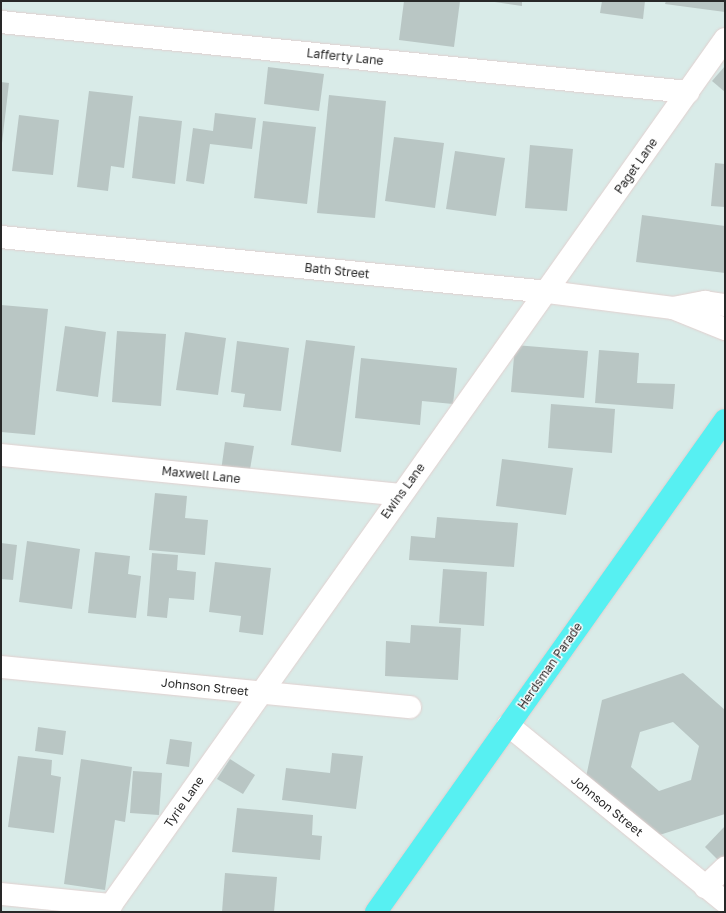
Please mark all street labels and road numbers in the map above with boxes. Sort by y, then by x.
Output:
street label: Lafferty Lane [306,46,384,68]
street label: Paget Lane [612,135,660,197]
street label: Bath Street [304,260,370,282]
street label: Ewins Lane [378,460,428,522]
street label: Maxwell Lane [161,464,241,486]
street label: Herdsman Parade [515,620,585,712]
street label: Johnson Street [160,675,250,699]
street label: Johnson Street [568,773,646,839]
street label: Tyrie Lane [161,774,207,830]

